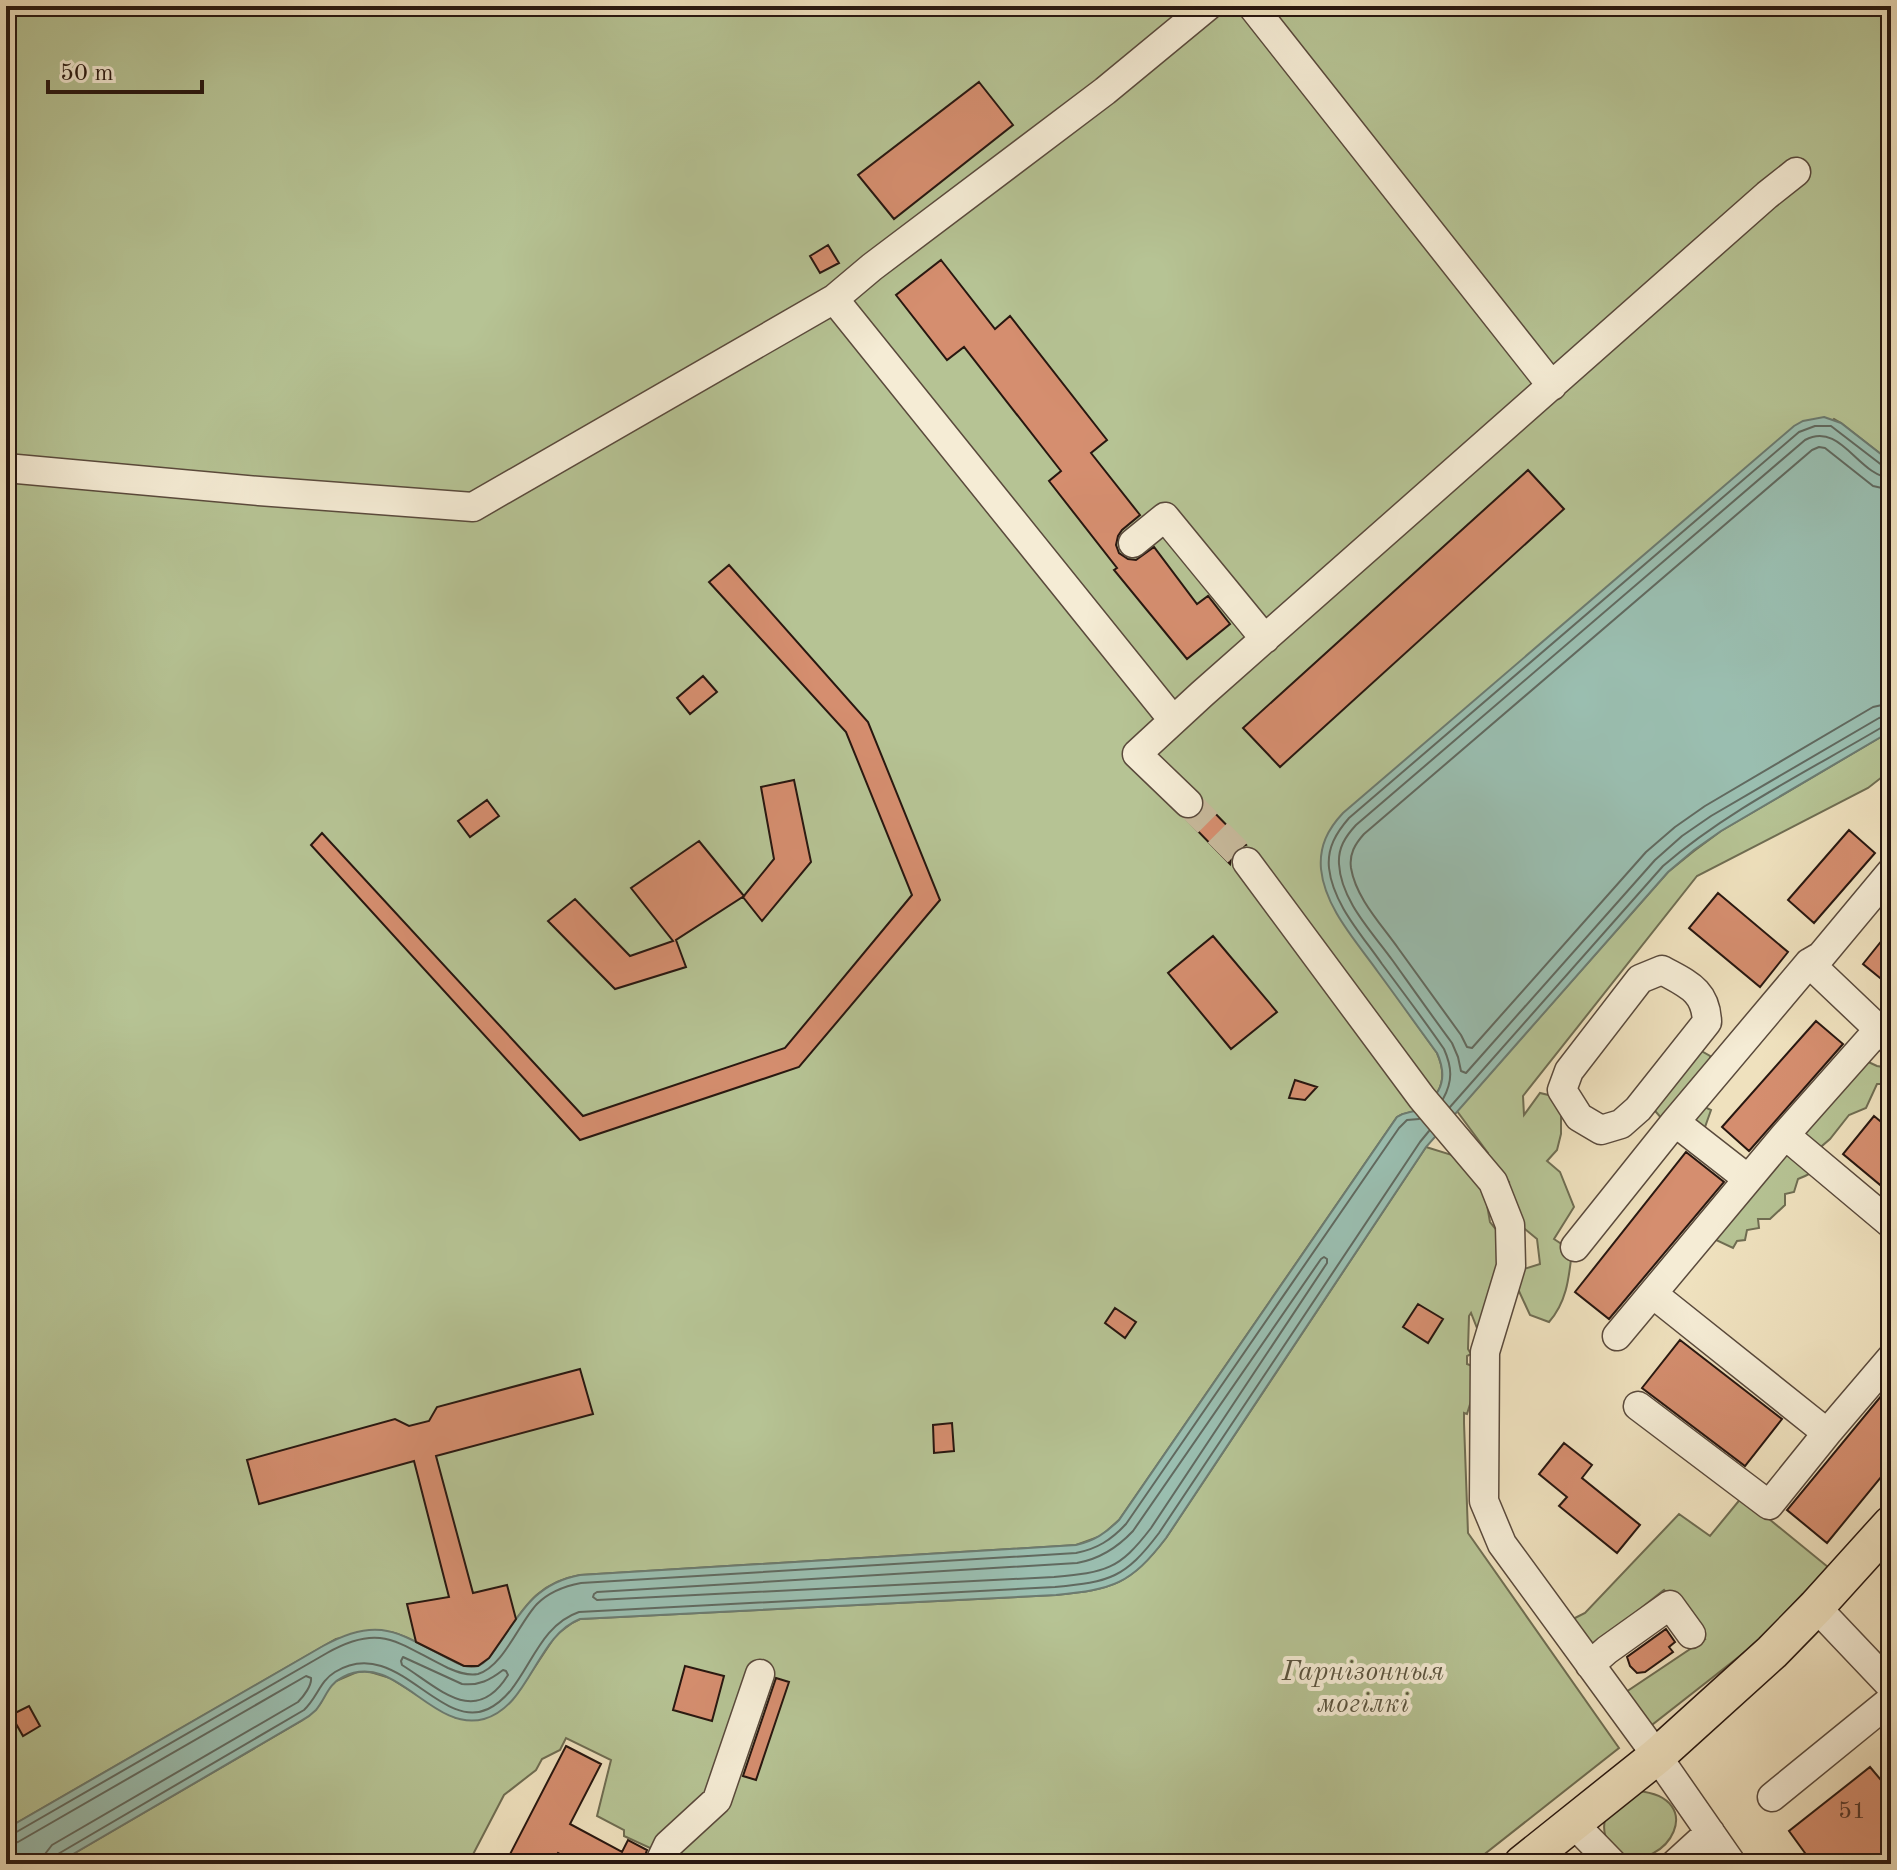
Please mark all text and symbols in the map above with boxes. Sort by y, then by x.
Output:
scale bar [48,44,202,94]
text: 50 m [60,62,114,86]
park label: Гарнізонныя могілкі [1281,1659,1444,1719]
house number: 51 [1838,1800,1866,1824]

